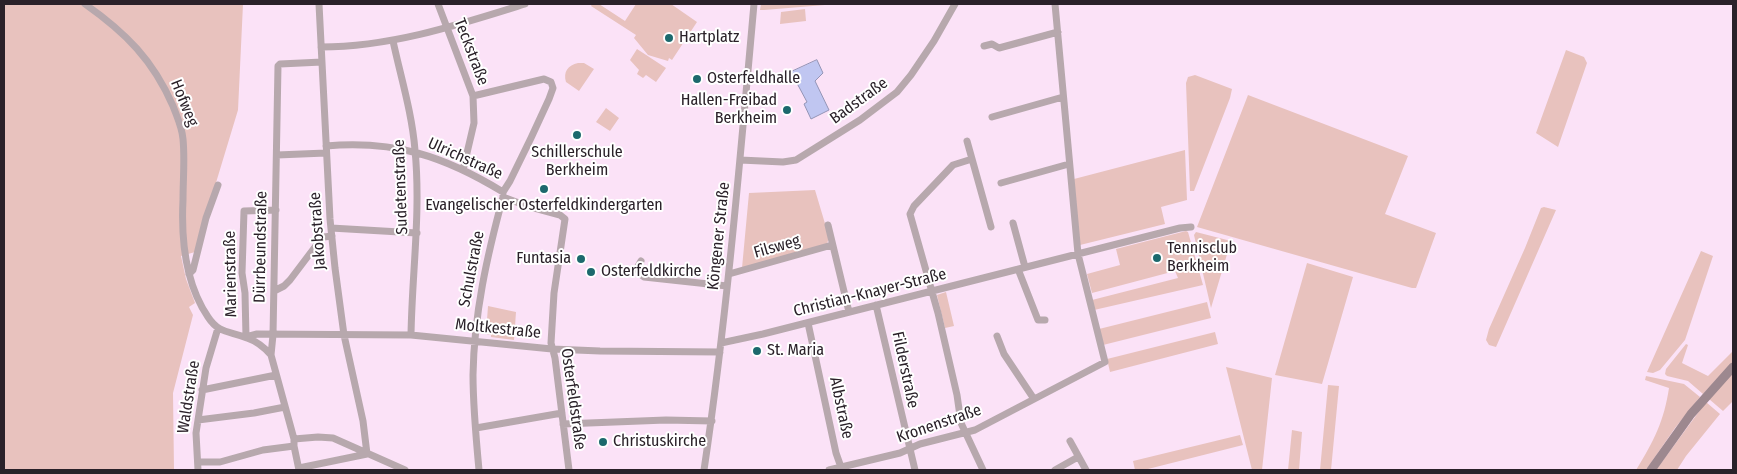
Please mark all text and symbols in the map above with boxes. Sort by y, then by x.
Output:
street label: Teckstraße [449,16,493,88]
place label: Hartplatz [679,28,739,48]
marker: Hartplatz [663,32,675,44]
place label: Osterfeldhalle [707,69,800,89]
marker: Osterfeldhalle [691,73,703,85]
street label: Badstraße [826,74,892,128]
street label: Hofweg [166,77,202,129]
place label: Hallen-Freibad Berkheim [681,91,777,129]
marker: Hallen-Freibad Berkheim [781,104,793,116]
marker: Schillerschule Berkheim [571,129,583,141]
street label: Ulrichstraße [425,134,505,184]
street label: Sudetenstraße [390,139,412,235]
place label: Schillerschule Berkheim [531,143,623,181]
street label: Köngener Straße [704,181,734,291]
marker: Evangelischer Osterfeldkindergarten [538,183,550,195]
street label: Dürrbeundstraße [250,191,272,303]
street label: Jakobstraße [306,191,330,271]
place label: Evangelischer Osterfeldkindergarten [425,196,663,216]
street label: Schulstraße [455,229,489,309]
street label: Marienstraße [221,231,241,317]
street label: Filsweg [752,231,802,263]
place label: Tennisclub Berkheim [1167,239,1237,277]
place label: Funtasia [516,249,571,269]
marker: Tennisclub Berkheim [1151,252,1163,264]
marker: Funtasia [575,253,587,265]
place label: Osterfeldkirche [601,262,702,282]
street label: Christian-Knayer-Straße [792,265,948,321]
marker: Osterfeldkirche [585,266,597,278]
street label: Moltkestraße [454,315,542,343]
street label: Filderstraße [888,330,922,410]
place label: St. Maria [767,341,824,361]
marker: St. Maria [751,345,763,357]
street label: Osterfeldstraße [556,347,590,451]
street label: Waldstraße [174,359,204,435]
street label: Albstraße [825,375,857,441]
street label: Kronenstraße [894,401,984,447]
place label: Christuskirche [613,432,706,452]
marker: Christuskirche [597,436,609,448]

